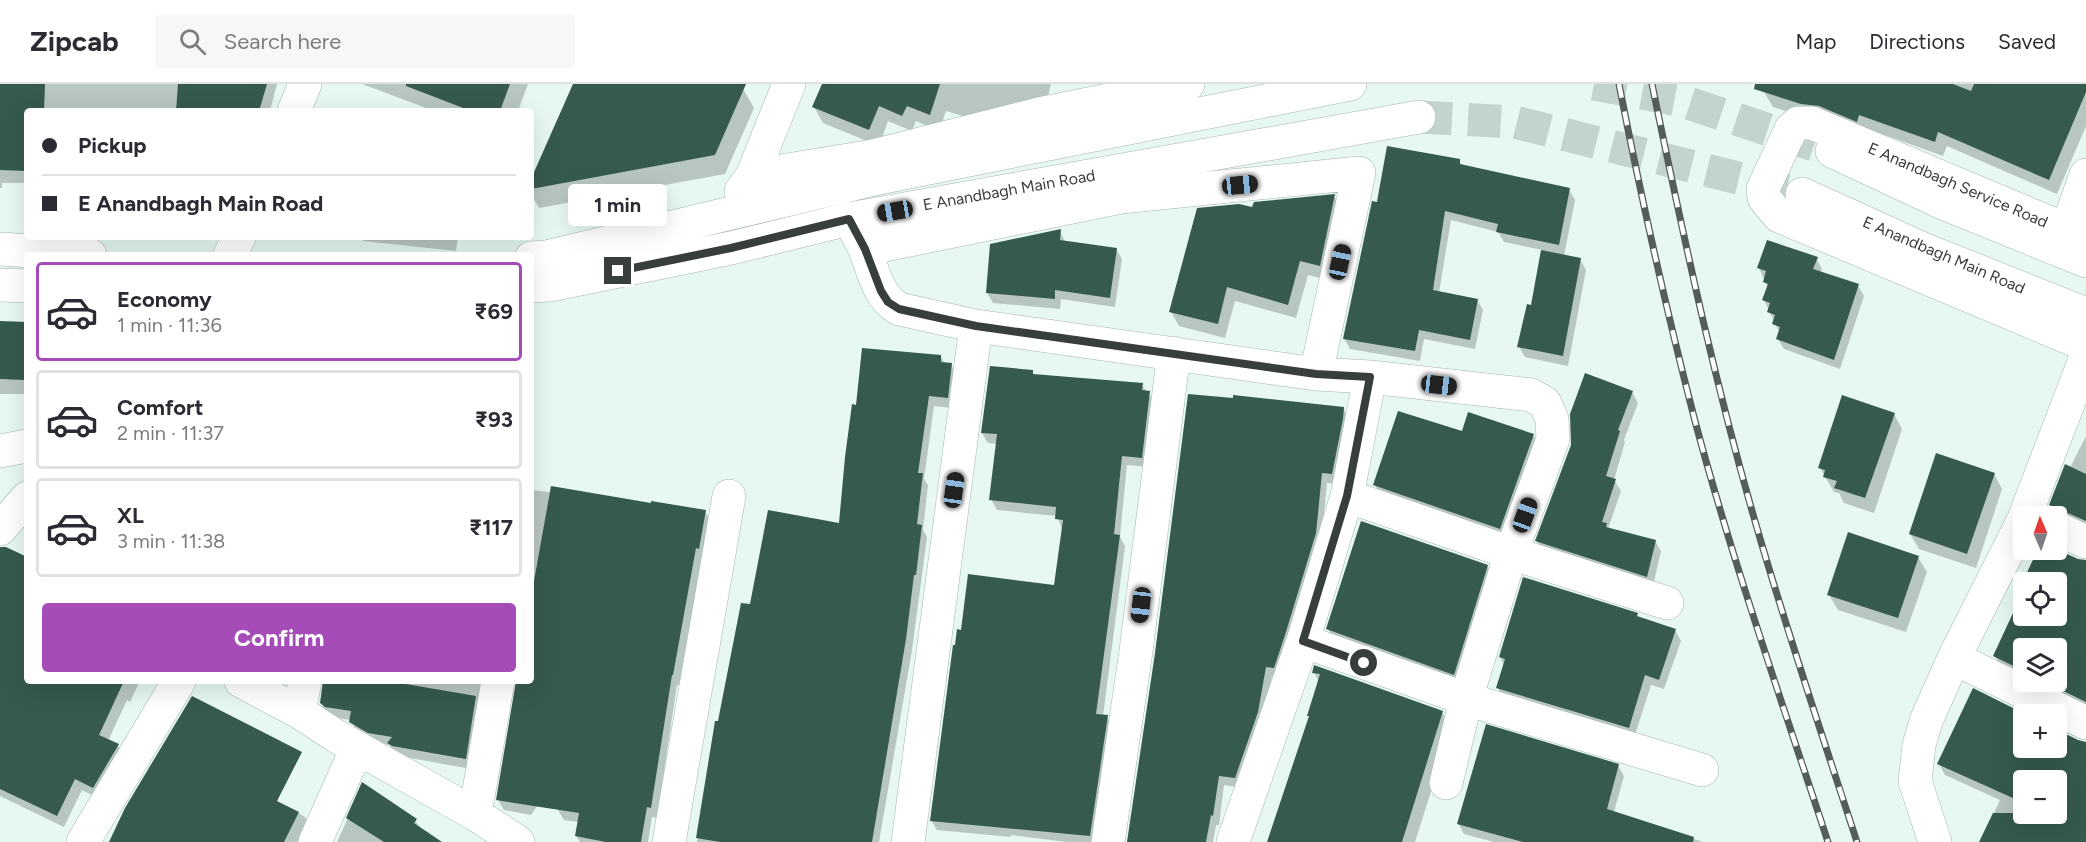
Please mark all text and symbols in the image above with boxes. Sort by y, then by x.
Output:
search box [155,14,575,68]
text: Zipcab [30,24,119,58]
icon: search [176,25,209,58]
text: Search here [224,28,341,55]
text: Map [1795,29,1836,54]
text: Directions [1869,29,1965,54]
text: Saved [1998,29,2056,54]
text: Pickup [78,132,147,159]
street label: E Anandbagh Service Road [1865,138,2051,232]
street label: E Anandbagh Main Road [921,165,1097,215]
car [1221,174,1259,196]
callout: 1 min [568,184,668,226]
text: E Anandbagh Main Road [78,190,323,217]
text: 1 min [594,193,641,217]
car [876,199,914,223]
street label: E Anandbagh Main Road [1860,212,2028,298]
car [1327,243,1353,281]
route end [604,257,631,284]
icon: car [45,285,99,339]
text: Economy [117,286,212,313]
text: ₹69 [474,298,513,325]
text: 1 min · 11:36 [117,313,222,337]
car [1420,374,1458,396]
icon: car [45,393,99,447]
text: Comfort [117,394,203,421]
text: ₹93 [475,406,513,433]
text: 2 min · 11:37 [117,421,224,445]
car [943,471,965,509]
car [1510,495,1540,535]
icon: car [45,501,99,555]
text: XL [117,502,144,529]
north arrow [2013,506,2067,560]
map controls [2013,506,2067,824]
text: ₹117 [469,514,513,541]
text: 3 min · 11:38 [117,529,225,553]
button: locate [2013,572,2067,626]
car [1130,586,1152,624]
button: Confirm [42,603,516,672]
button: layers [2013,638,2067,692]
route start [1350,649,1377,676]
button: + [2013,704,2067,758]
button: − [2013,770,2067,824]

